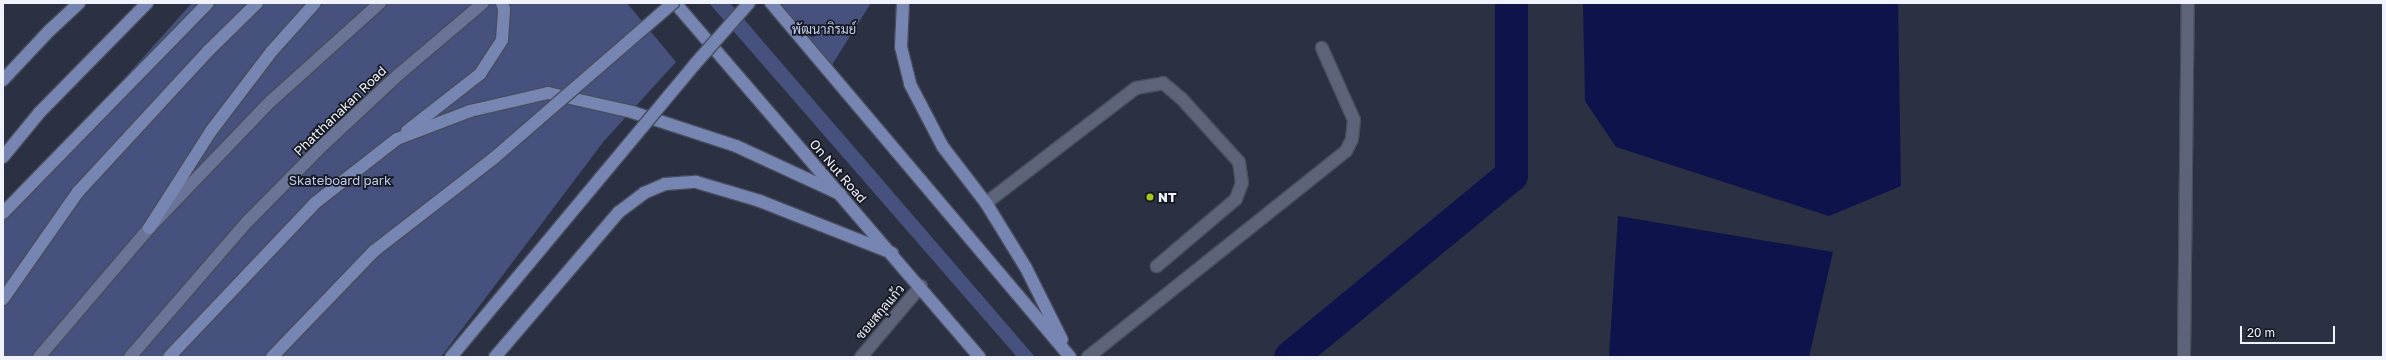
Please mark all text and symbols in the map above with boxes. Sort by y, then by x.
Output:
park label: พัฒนาภิรมย์ [792,21,856,37]
street label: Phatthanakan Road [291,63,389,159]
street label: On Nut Road [806,136,870,206]
park label: Skateboard park [289,172,391,188]
place label: NT [1158,189,1176,205]
marker: NT [1145,192,1155,202]
street label: ซอยสกุลแก้ว [852,281,908,343]
scale bar [2242,318,2337,344]
text: 20 m [2247,325,2275,340]

